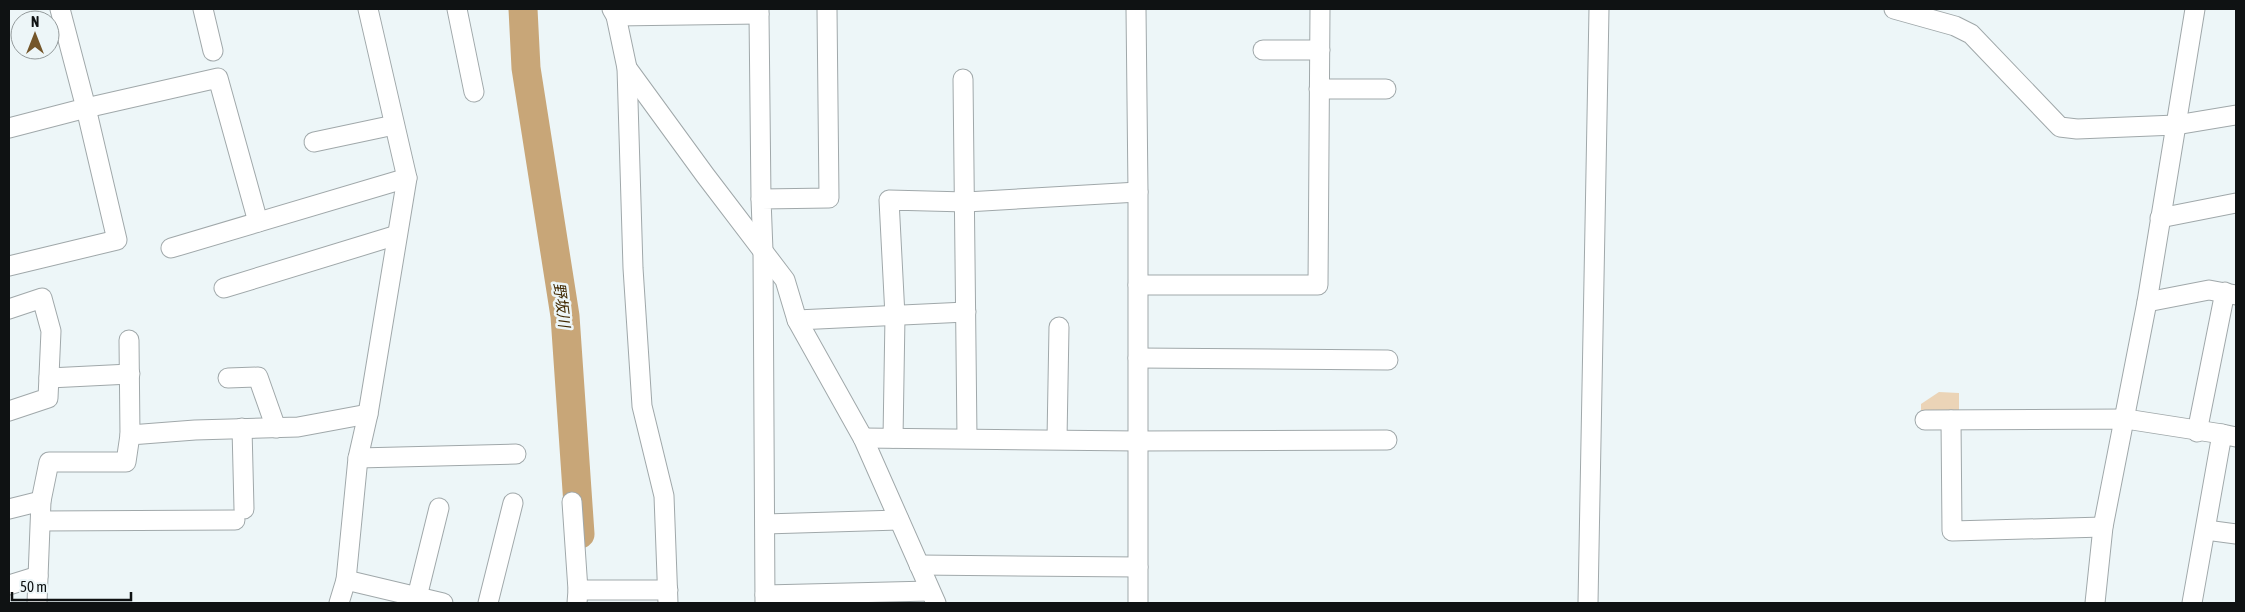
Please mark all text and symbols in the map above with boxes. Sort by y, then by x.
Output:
north arrow [10,10,60,60]
text: N [31,14,39,30]
water label: 野坂川 [551,282,573,330]
scale bar [12,570,131,602]
text: 50 m [20,578,47,595]

